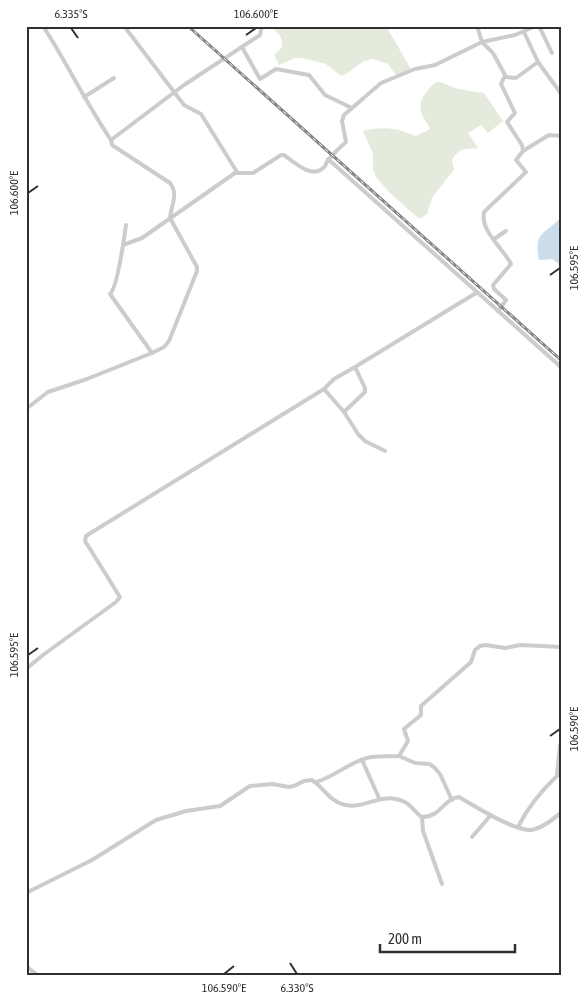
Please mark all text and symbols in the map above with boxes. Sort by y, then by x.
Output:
text: 6.335°S [54,7,88,21]
text: 106.600°E [234,7,278,21]
text: 106.600°E [7,171,21,215]
text: 106.595°E [567,246,581,290]
text: 106.595°E [7,633,21,677]
text: 106.590°E [567,707,581,751]
scale bar [380,921,516,953]
text: 200 m [388,930,422,947]
text: 106.590°E [202,981,246,995]
text: 6.330°S [280,981,314,995]

